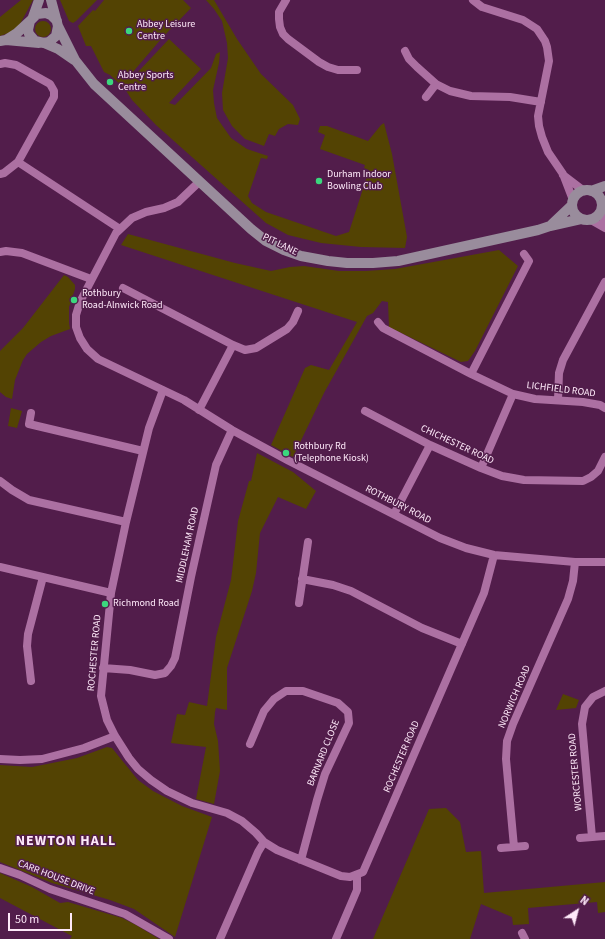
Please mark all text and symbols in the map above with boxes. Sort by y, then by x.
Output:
place label: Abbey Leisure Centre [137,19,195,42]
marker: Abbey Leisure Centre [124,26,134,36]
place label: Abbey Sports Centre [118,70,173,94]
marker: Abbey Sports Centre [105,77,115,87]
place label: Durham Indoor Bowling Club [327,169,391,192]
marker: Durham Indoor Bowling Club [314,176,324,186]
street label: PIT LANE [260,231,300,259]
place label: Rothbury Road-Alnwick Road [82,288,163,312]
marker: Rothbury Road-Alnwick Road [69,295,79,305]
street label: LICHFIELD ROAD [526,380,596,400]
street label: CHICHESTER ROAD [418,423,496,467]
place label: Rothbury Rd (Telephone Kiosk) [294,441,369,464]
marker: Rothbury Rd (Telephone Kiosk) [281,448,291,458]
street label: ROTHBURY ROAD [363,483,433,527]
street label: MIDDLEHAM ROAD [174,506,202,584]
place label: Richmond Road [113,598,179,610]
marker: Richmond Road [100,599,110,609]
street label: ROCHESTER ROAD [86,614,104,692]
street label: NORWICH ROAD [496,664,534,730]
street label: BARNARD CLOSE [305,718,343,788]
street label: ROCHESTER ROAD [381,719,423,795]
street label: WORCESTER ROAD [567,732,585,812]
district label: NEWTON HALL [16,834,116,850]
street label: CARR HOUSE DRIVE [16,858,96,898]
north arrow [557,891,597,931]
text: N [577,893,592,909]
scale bar [10,905,74,931]
text: 50 m [15,911,39,928]

